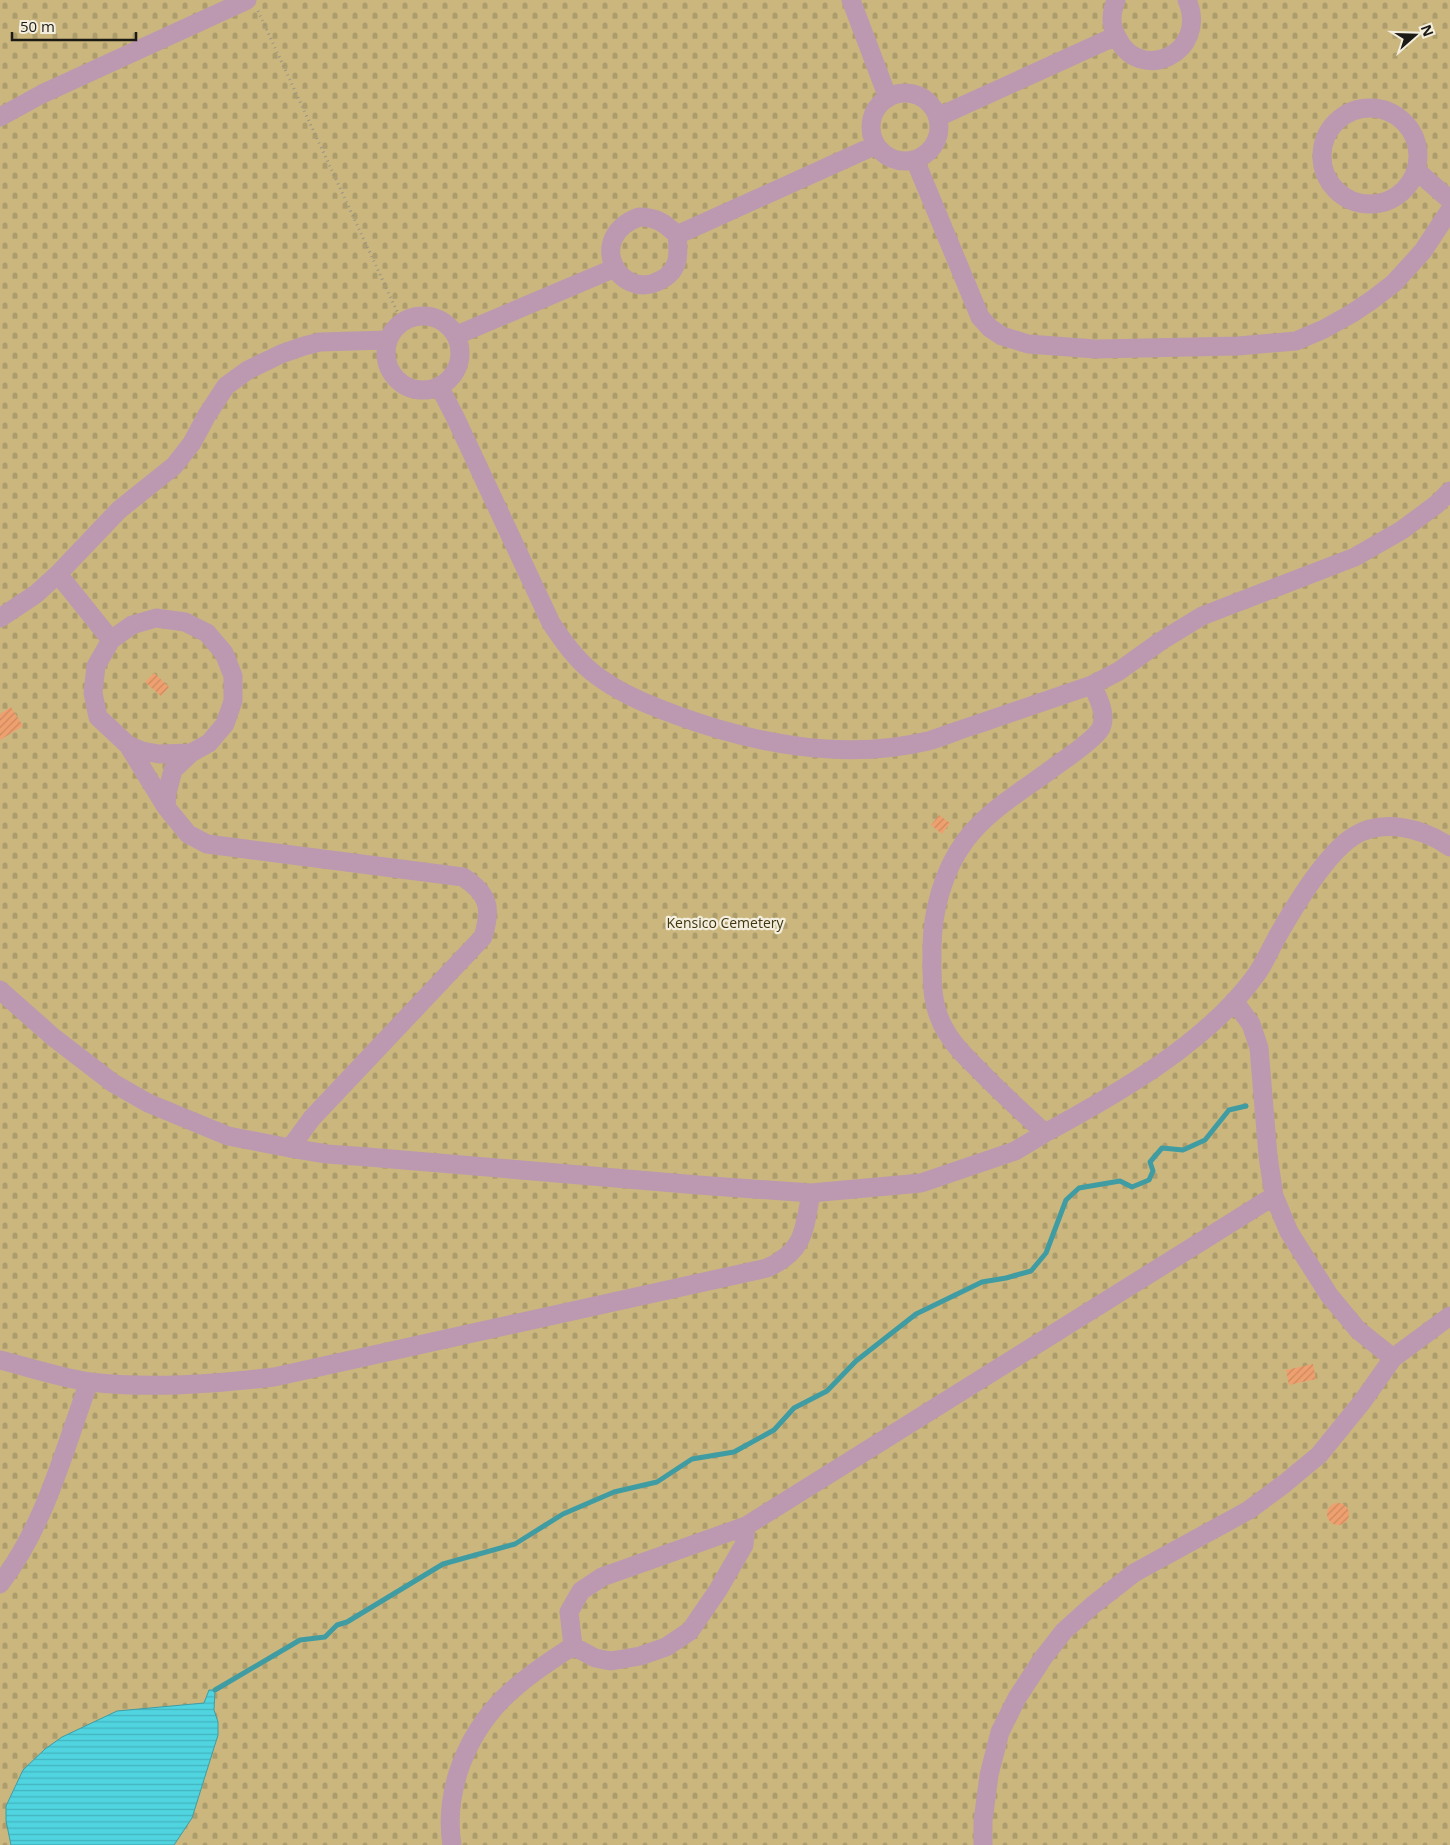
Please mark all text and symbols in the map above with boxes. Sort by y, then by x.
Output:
scale bar [12,10,136,42]
north arrow [1390,10,1440,60]
text: 50 m [20,16,55,36]
text: N [1417,22,1439,39]
park label: Kensico Cemetery [666,913,785,932]

